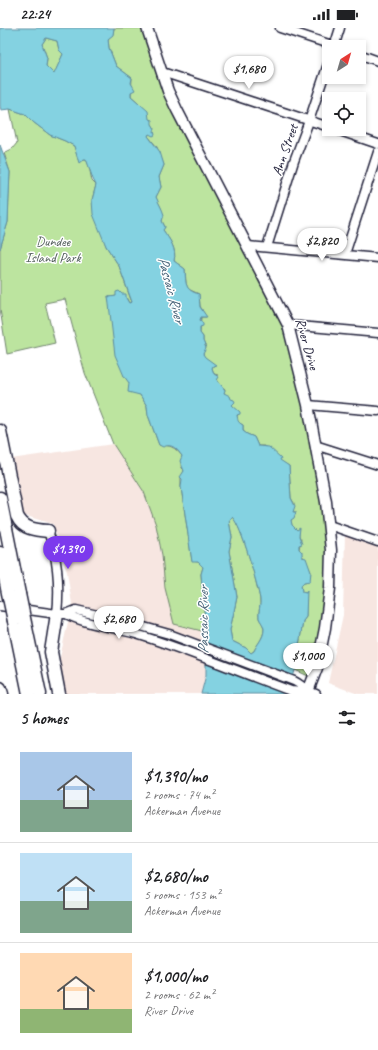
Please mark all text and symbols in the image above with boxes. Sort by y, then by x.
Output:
text: 22:24 [20,5,50,24]
north arrow [322,40,366,84]
map controls [322,40,366,136]
pin: $1,680 [216,56,282,90]
text: $1,680 [233,61,265,77]
button: locate [322,92,366,136]
street label: Ann Street [268,121,302,178]
pin: $2,820 [289,228,355,262]
park label: Dundee Island Park [25,233,82,266]
text: $2,820 [306,233,338,249]
water label: Passaic River [153,255,190,328]
street label: River Drive [292,316,323,373]
pin: $1,390 [35,536,101,570]
text: $1,390 [52,541,84,557]
water label: Passaic River [194,584,213,654]
pin: $2,680 [86,606,152,640]
text: $2,680 [103,611,135,627]
pin: $1,000 [275,643,341,677]
text: $1,000 [292,648,324,664]
icon: filters [336,707,358,729]
text: 5 homes [20,708,68,729]
text: $1,390/mo [144,766,207,787]
icon: home [52,768,100,816]
text: 2 rooms · 74 m² [144,787,214,803]
text: Ackerman Avenue [144,803,220,819]
text: $2,680/mo [144,866,208,887]
icon: home [52,869,100,917]
text: 5 rooms · 153 m² [144,887,220,903]
text: Ackerman Avenue [144,903,220,919]
text: $1,000/mo [144,966,207,987]
icon: home [52,969,100,1017]
text: 2 rooms · 62 m² [144,987,214,1003]
text: River Drive [144,1003,193,1019]

